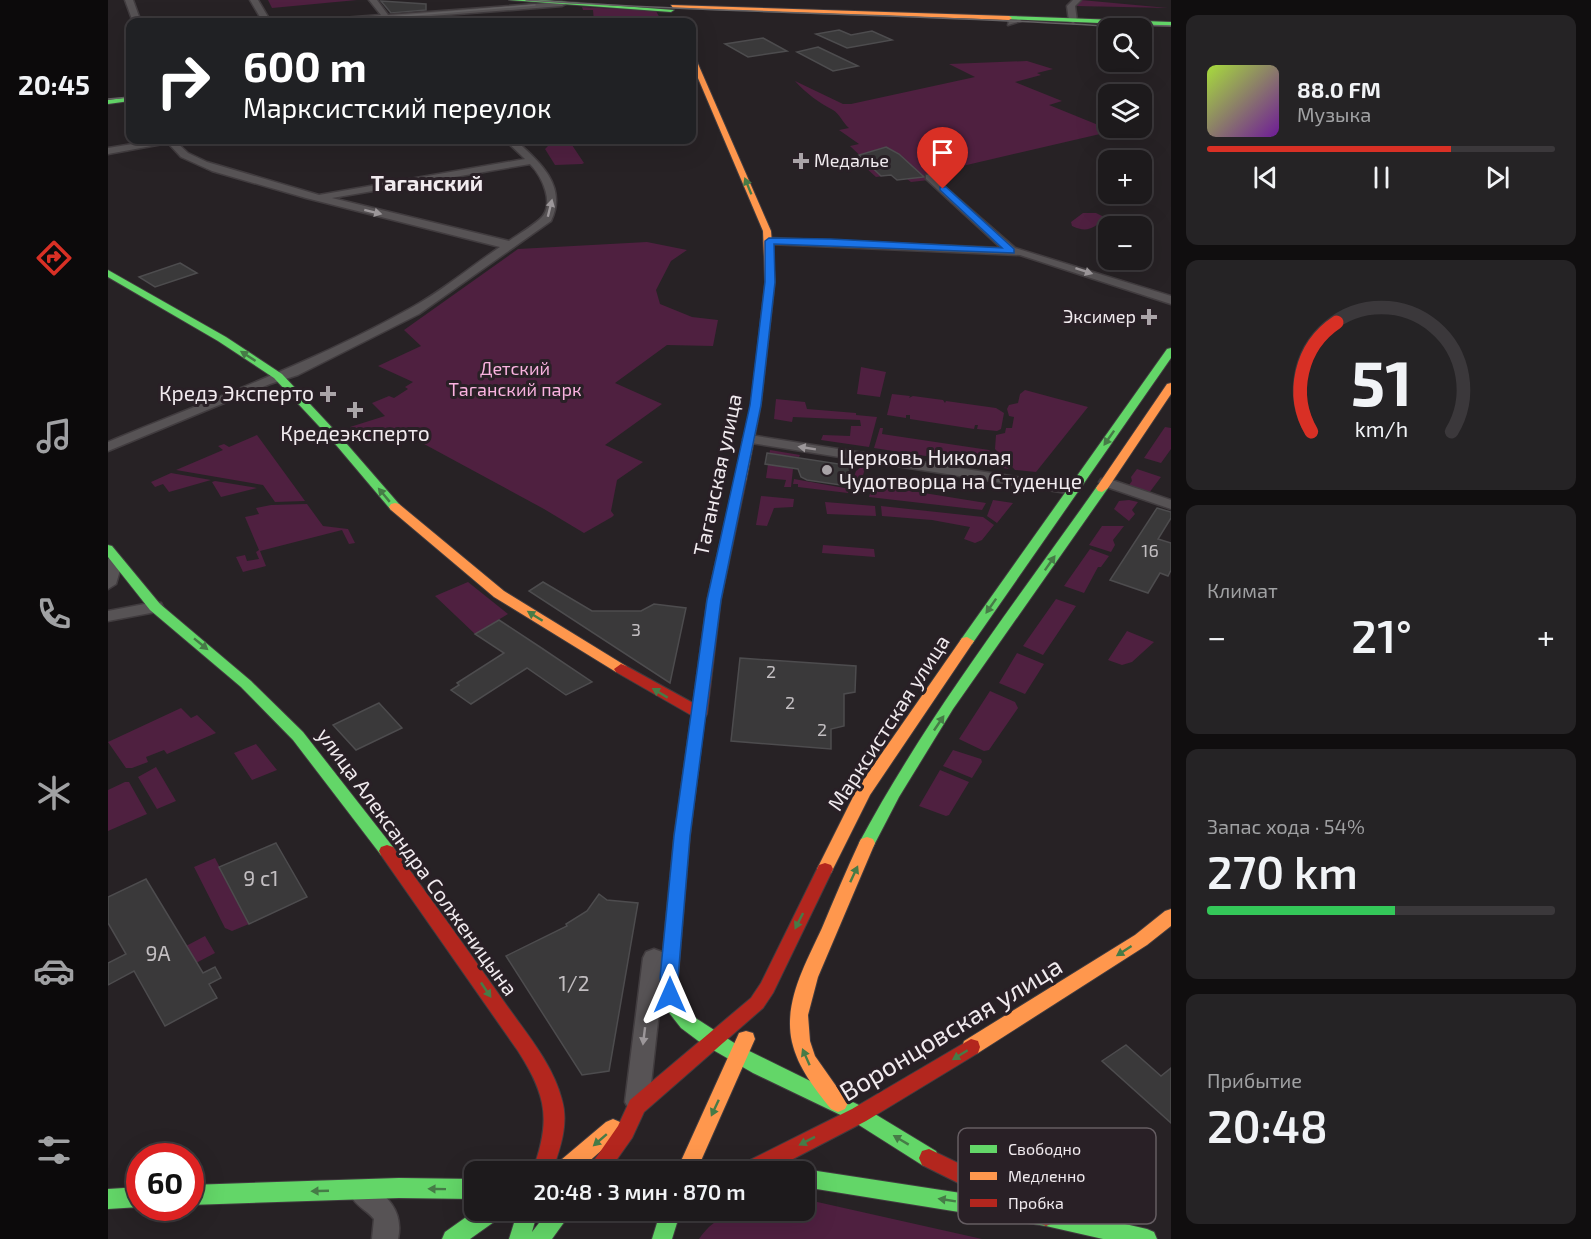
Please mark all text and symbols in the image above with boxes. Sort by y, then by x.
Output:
map controls [1098,18,1152,270]
button: search [1098,18,1152,72]
text: 600 m [243,40,367,90]
icon: right [144,42,222,120]
text: 20:45 [18,68,90,100]
text: 88.0 FM [1297,76,1381,102]
button: layers [1098,84,1152,138]
text: Марксистский переулок [243,91,551,123]
text: Музыка [1297,102,1371,126]
pin [917,127,968,189]
icon: arrive [926,136,959,169]
place label: Медалье [814,149,889,171]
button: + [1098,150,1152,204]
marker: Медалье [792,152,810,170]
icon: previous [1249,161,1282,194]
icon: pause [1365,161,1398,194]
icon: next [1481,161,1514,194]
district label: Таганский [371,169,483,195]
one-way arrow [743,177,753,195]
one-way arrow [545,199,555,217]
one-way arrow [364,207,382,217]
button: − [1098,216,1152,270]
icon: directions [33,237,75,279]
one-way arrow [1075,267,1093,276]
place label: Эксимер [1063,305,1136,327]
marker: Эксимер [1140,308,1158,326]
text: 51 [1350,344,1412,419]
one-way arrow [240,351,256,362]
park label: Детский Таганский парк [448,357,582,400]
place label: Кредэ Эксперто [159,380,314,405]
marker: Кредэ Эксперто [319,385,337,403]
street label: Таганская улица [687,391,747,558]
marker: Кредеэксперто [346,401,364,419]
icon: music [33,415,75,457]
text: km/h [1354,416,1408,441]
place label: Кредеэксперто [280,420,430,445]
one-way arrow [1103,429,1115,445]
one-way arrow [798,443,817,452]
place label: Церковь Николая Чудотворца на Студенце [839,444,1082,494]
marker: Церковь Николая Чудотворца на Студенце [820,463,834,477]
one-way arrow [378,488,391,503]
house number: 16 [1141,539,1159,561]
one-way arrow [1044,555,1056,571]
text: Климат [1207,578,1278,602]
icon: phone [33,593,75,635]
one-way arrow [985,598,997,614]
text: 21° [1351,608,1412,662]
one-way arrow [527,611,543,622]
text: − [1207,616,1226,656]
text: + [1537,616,1555,656]
house number: 3 [631,618,641,640]
street label: Марксистская улица [822,630,955,815]
one-way arrow [193,637,208,650]
house number: 2 [766,660,776,682]
one-way arrow [652,687,668,698]
house number: 2 [785,691,795,713]
one-way arrow [933,716,945,732]
house number: 2 [817,718,827,740]
street label: улица Александра Солженицына [312,722,524,1000]
icon: climate [33,772,75,814]
text: Запас хода · 54% [1207,814,1365,838]
text: 270 km [1207,844,1358,898]
house number: 9 с1 [243,865,279,890]
one-way arrow [850,865,859,882]
one-way arrow [794,912,804,929]
house number: 9А [145,940,171,965]
one-way arrow [1116,945,1132,956]
street label: Воронцовская улица [833,949,1068,1107]
icon: car [33,950,75,992]
position arrow [638,963,702,1027]
house number: 1/2 [558,970,590,995]
one-way arrow [480,982,492,998]
one-way arrow [640,1027,649,1046]
one-way arrow [802,1048,811,1065]
one-way arrow [951,1050,968,1061]
text: Прибытие [1207,1068,1302,1092]
text: 20:48 [1207,1098,1328,1152]
one-way arrow [711,1100,720,1117]
legend [958,1128,1156,1224]
icon: filters [33,1129,75,1171]
one-way arrow [593,1133,608,1146]
one-way arrow [893,1135,909,1146]
one-way arrow [798,1136,815,1146]
text: Свободно [1008,1139,1081,1158]
speed limit sign: 60 [126,1143,204,1221]
text: Медленно [1008,1166,1085,1185]
text: 20:48 · 3 мин · 870 m [533,1178,746,1204]
one-way arrow [427,1184,446,1193]
one-way arrow [310,1186,329,1195]
text: Пробка [1008,1193,1064,1212]
one-way arrow [937,1196,956,1205]

